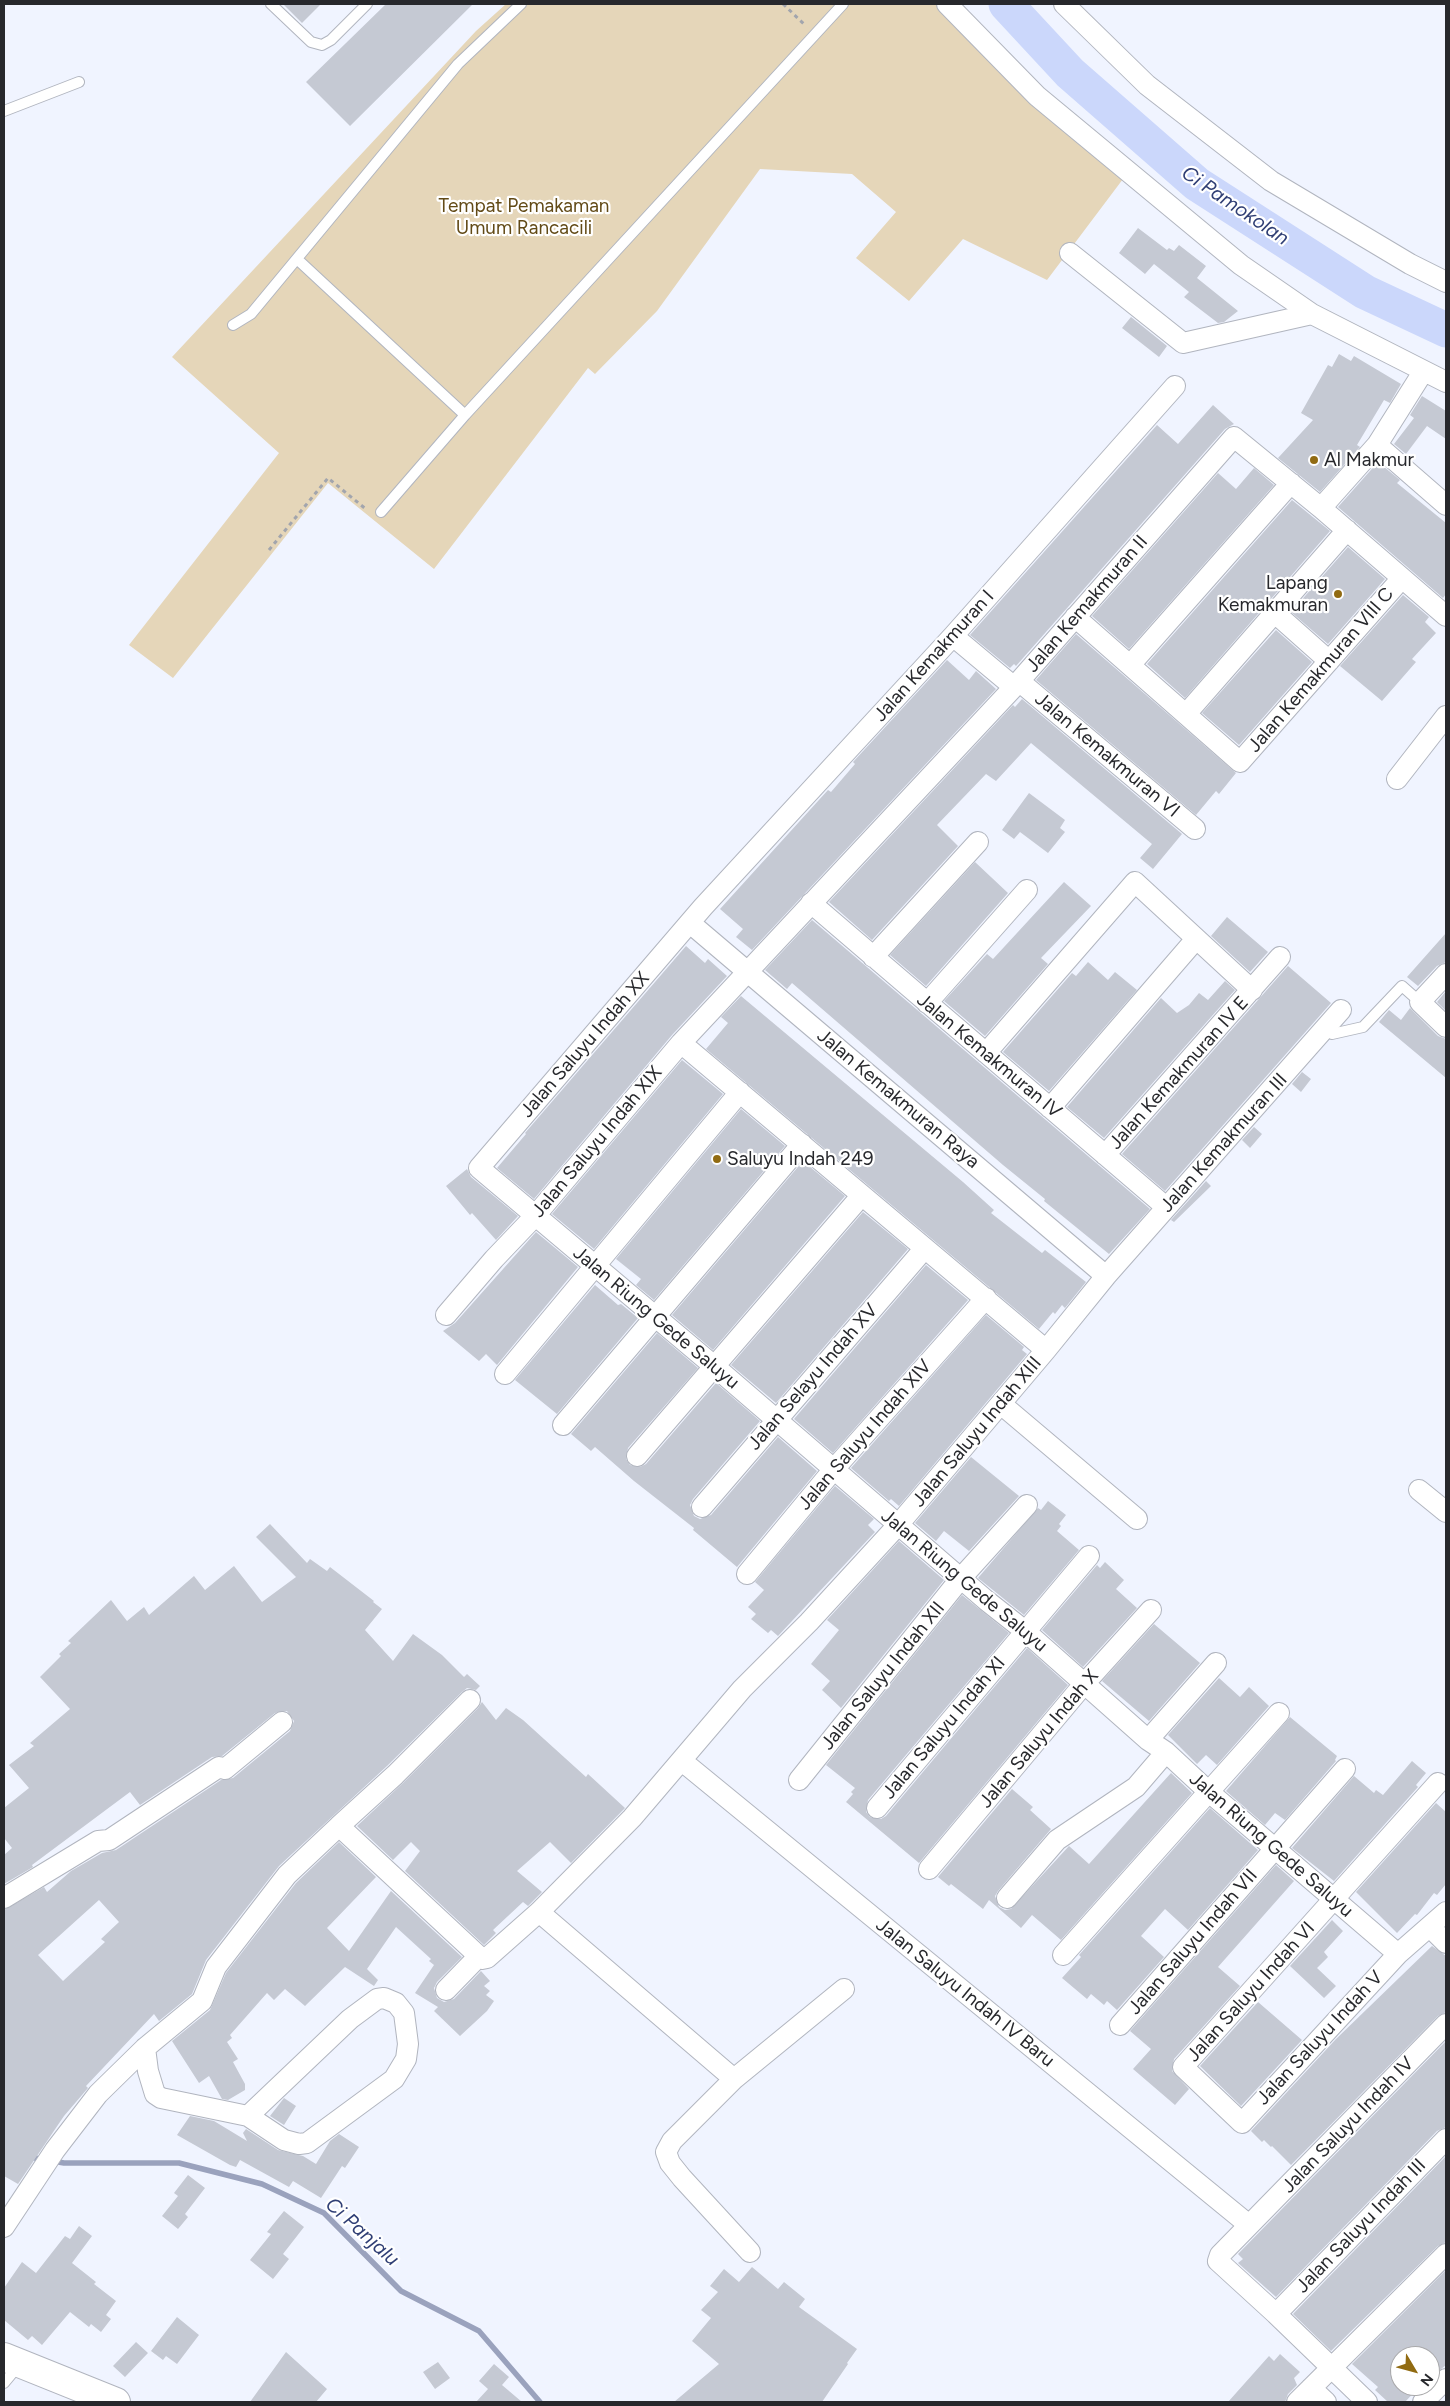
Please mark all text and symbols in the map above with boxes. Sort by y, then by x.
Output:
water label: Ci Pamokolan [1177,161,1293,251]
park label: Tempat Pemakaman Umum Rancacili [439,195,609,239]
place label: Al Makmur [1324,449,1414,471]
marker: Al Makmur [1308,454,1320,466]
street label: Jalan Kemakmuran II [1021,531,1153,677]
place label: Lapang Kemakmuran [1218,572,1328,616]
street label: Jalan Kemakmuran VIII C [1243,583,1399,757]
street label: Jalan Kemakmuran I [869,586,999,726]
marker: Lapang Kemakmuran [1332,588,1344,600]
street label: Jalan Kemakmuran VI [1030,688,1184,822]
street label: Jalan Saluyu Indah XX [516,968,654,1122]
street label: Jalan Kemakmuran IV [912,989,1066,1123]
street label: Jalan Kemakmuran IV E [1104,992,1254,1154]
street label: Jalan Kemakmuran Raya [812,1025,984,1173]
street label: Jalan Saluyu Indah XIX [527,1062,667,1222]
street label: Jalan Kemakmuran III [1156,1069,1292,1217]
place label: Saluyu Indah 249 [727,1148,873,1170]
marker: Saluyu Indah 249 [711,1153,723,1165]
street label: Jalan Riung Gede Saluyu [568,1242,744,1394]
street label: Jalan Selayu Indah XV [743,1299,883,1455]
street label: Jalan Saluyu Indah XIII [908,1352,1046,1512]
street label: Jalan Saluyu Indah XIV [793,1355,937,1515]
street label: Jalan Riung Gede Saluyu [876,1505,1052,1657]
street label: Jalan Saluyu Indah XII [816,1597,950,1755]
street label: Jalan Saluyu Indah XI [878,1652,1010,1804]
street label: Jalan Saluyu Indah X [974,1665,1104,1813]
street label: Jalan Riung Gede Saluyu [1184,1768,1358,1922]
street label: Jalan Saluyu Indah VII [1124,1865,1262,2019]
street label: Jalan Saluyu Indah IV Baru [871,1914,1059,2072]
street label: Jalan Saluyu Indah VI [1182,1917,1320,2067]
street label: Jalan Saluyu Indah V [1252,1966,1388,2110]
street label: Jalan Saluyu Indah IV [1277,2052,1419,2198]
street label: Jalan Saluyu Indah III [1291,2154,1431,2298]
water label: Ci Panjalu [320,2193,404,2271]
north arrow [1390,2346,1440,2396]
text: N [1417,2370,1437,2389]

